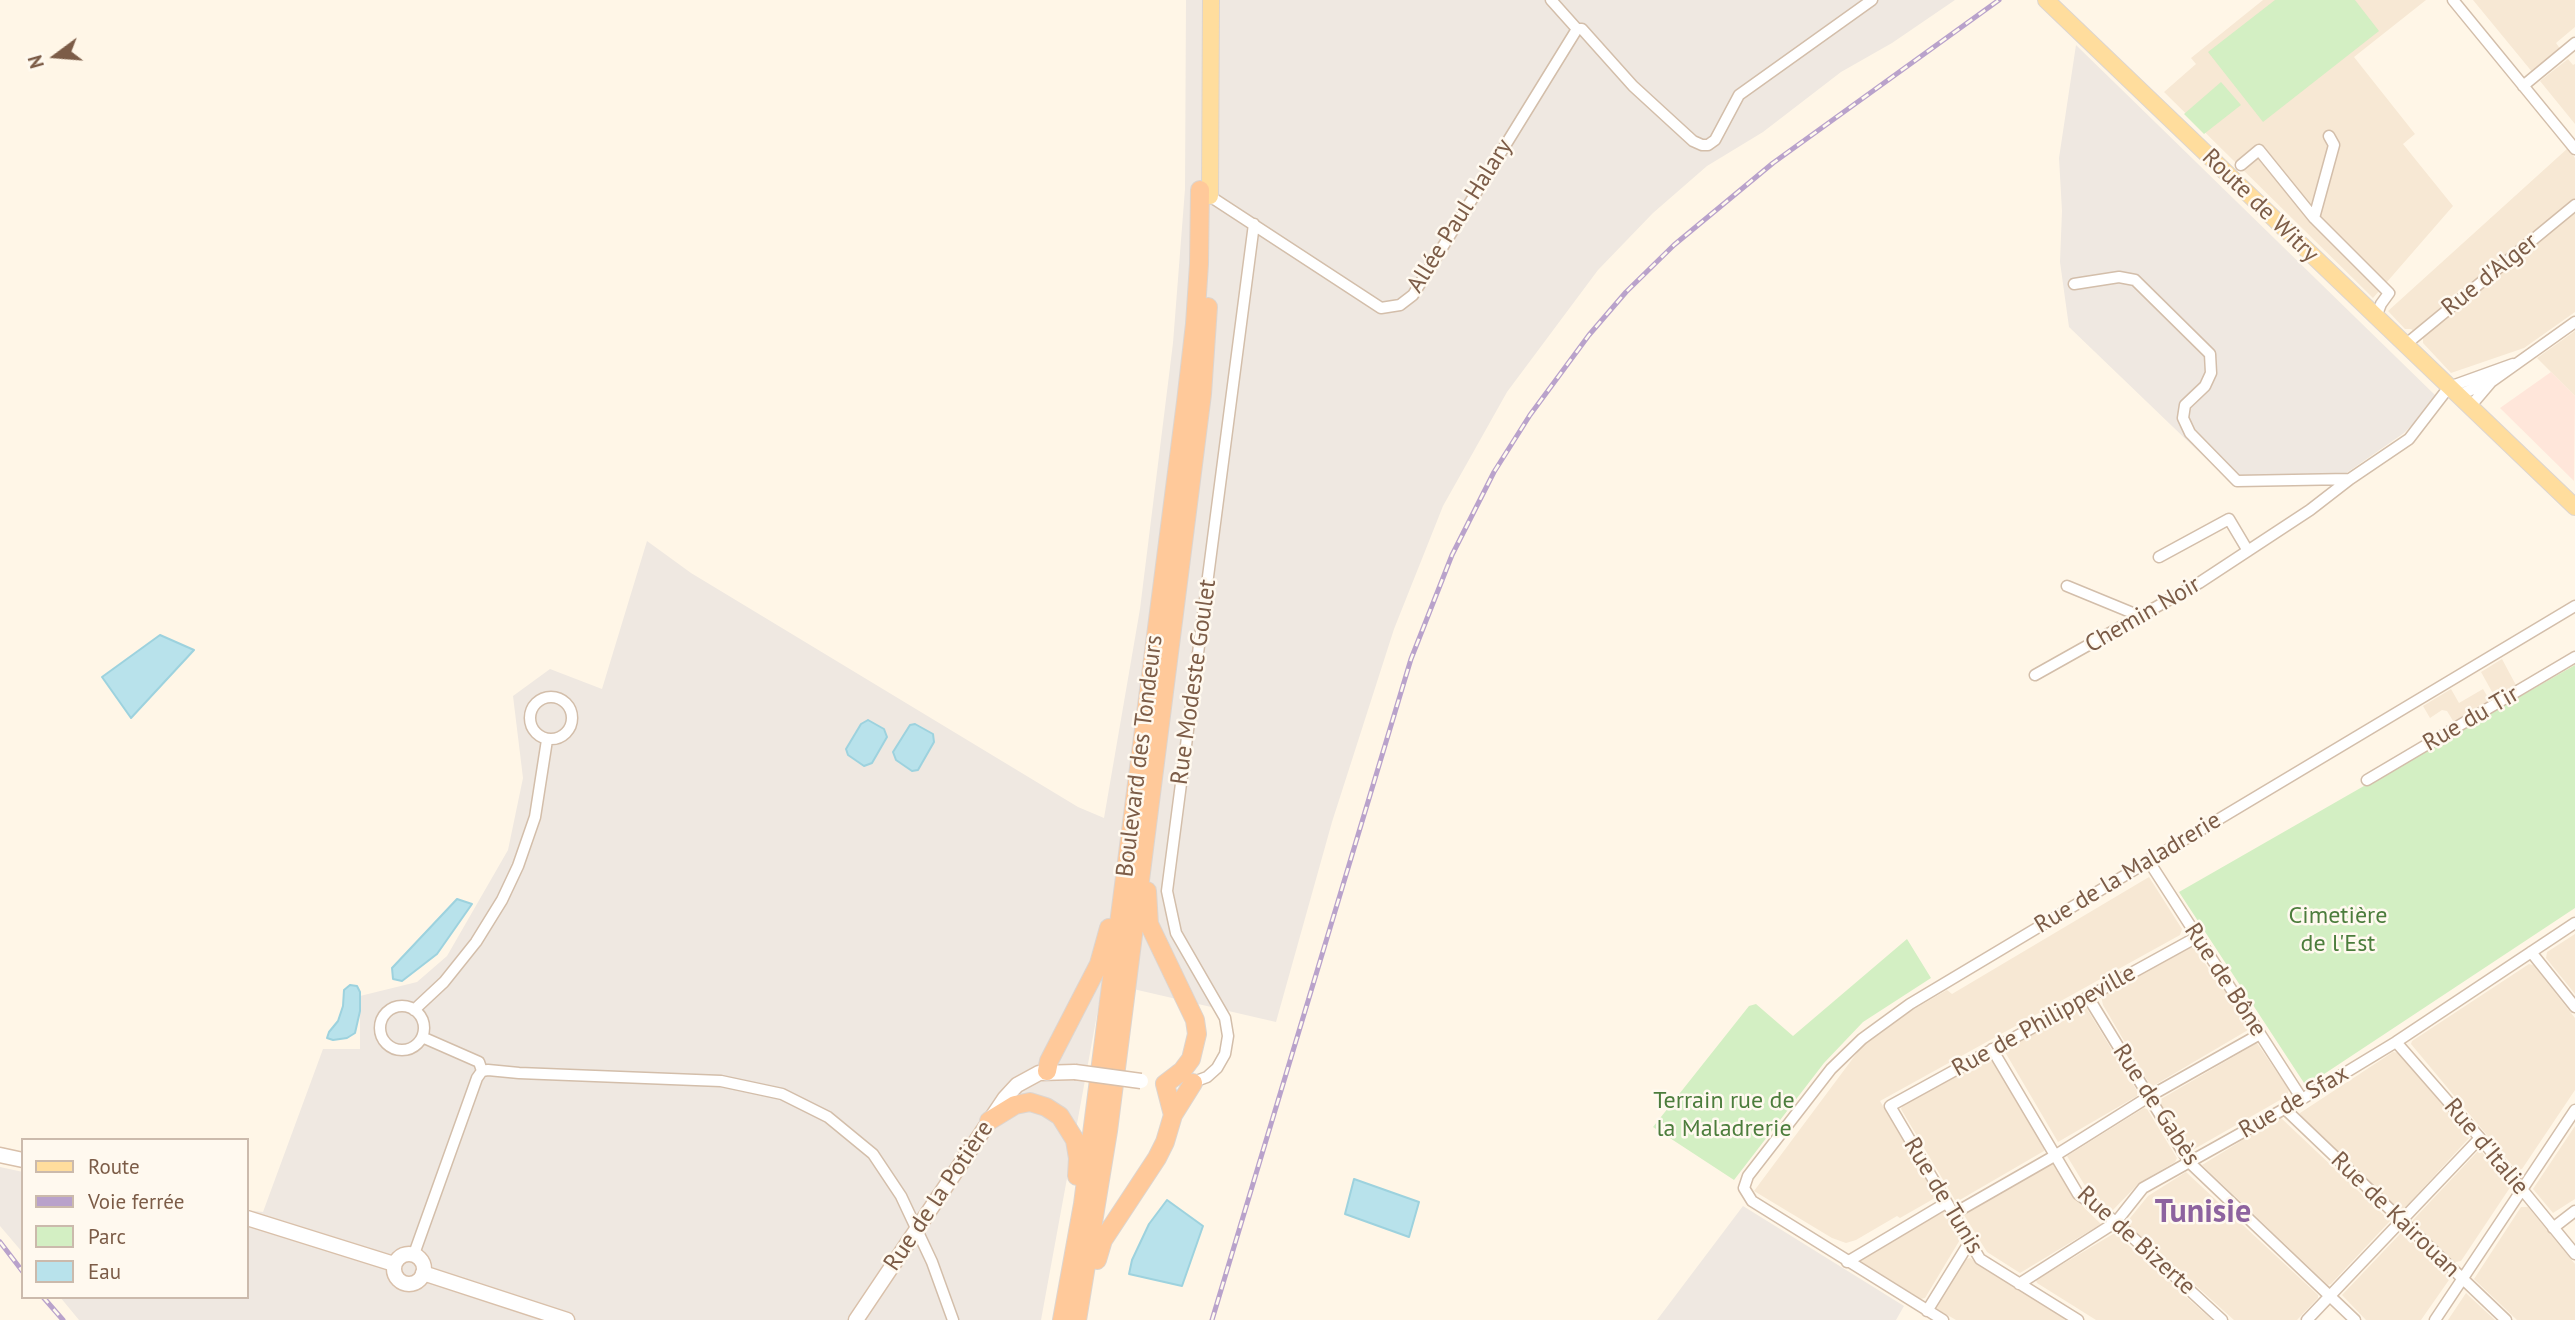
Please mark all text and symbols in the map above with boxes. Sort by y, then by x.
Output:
north arrow [21,21,91,91]
text: N [23,52,49,71]
street label: Allée Paul Halary [1401,134,1519,298]
street label: Route de Witry [2196,143,2324,269]
street label: Rue d'Alger [2436,228,2544,322]
street label: Chemin Noir [2080,571,2206,659]
street label: Rue Modeste Goulet [1165,578,1223,786]
street label: Boulevard des Tondeurs [1111,633,1169,879]
street label: Rue du Tir [2418,680,2524,758]
street label: Rue de la Maladrerie [2030,806,2226,940]
park label: Cimetière de l'Est [2289,902,2387,958]
street label: Rue de Bône [2178,918,2272,1042]
street label: Rue de Philippeville [1947,959,2141,1083]
street label: Rue de Gabès [2106,1039,2206,1171]
street label: Rue de Sfax [2234,1059,2354,1145]
park label: Terrain rue de la Maladrerie [1653,1087,1795,1143]
street label: Rue d'Italie [2438,1093,2534,1201]
street label: Rue de la Potière [878,1115,1000,1277]
street label: Rue de Tunis [1897,1133,1989,1259]
legend [21,1138,248,1299]
street label: Rue de Kairouan [2324,1146,2466,1284]
text: Route [88,1153,140,1180]
street label: Rue de Bizerte [2071,1180,2201,1302]
text: Voie ferrée [88,1188,184,1215]
district label: Tunisie [2155,1194,2251,1232]
text: Parc [88,1223,126,1250]
text: Eau [88,1258,121,1285]

